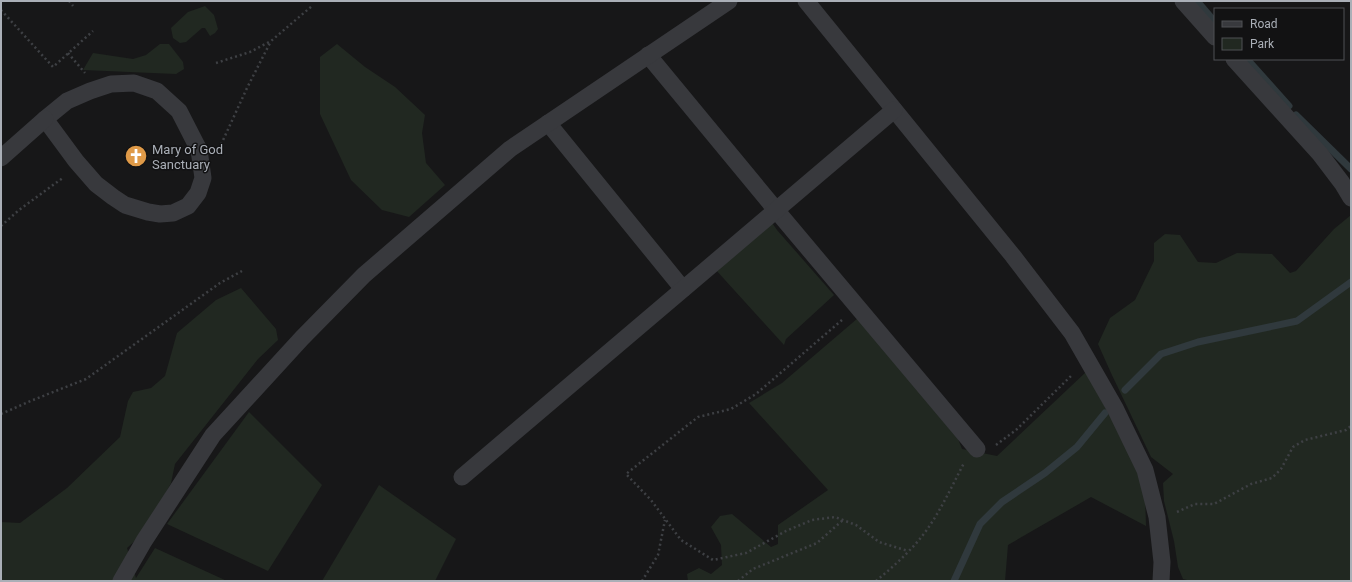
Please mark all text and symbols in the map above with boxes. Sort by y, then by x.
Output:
legend [1214,8,1344,60]
text: Road [1250,17,1278,31]
text: Park [1250,37,1275,51]
place label: Mary of God Sanctuary [152,142,223,172]
church icon: Mary of God Sanctuary [123,143,149,169]

